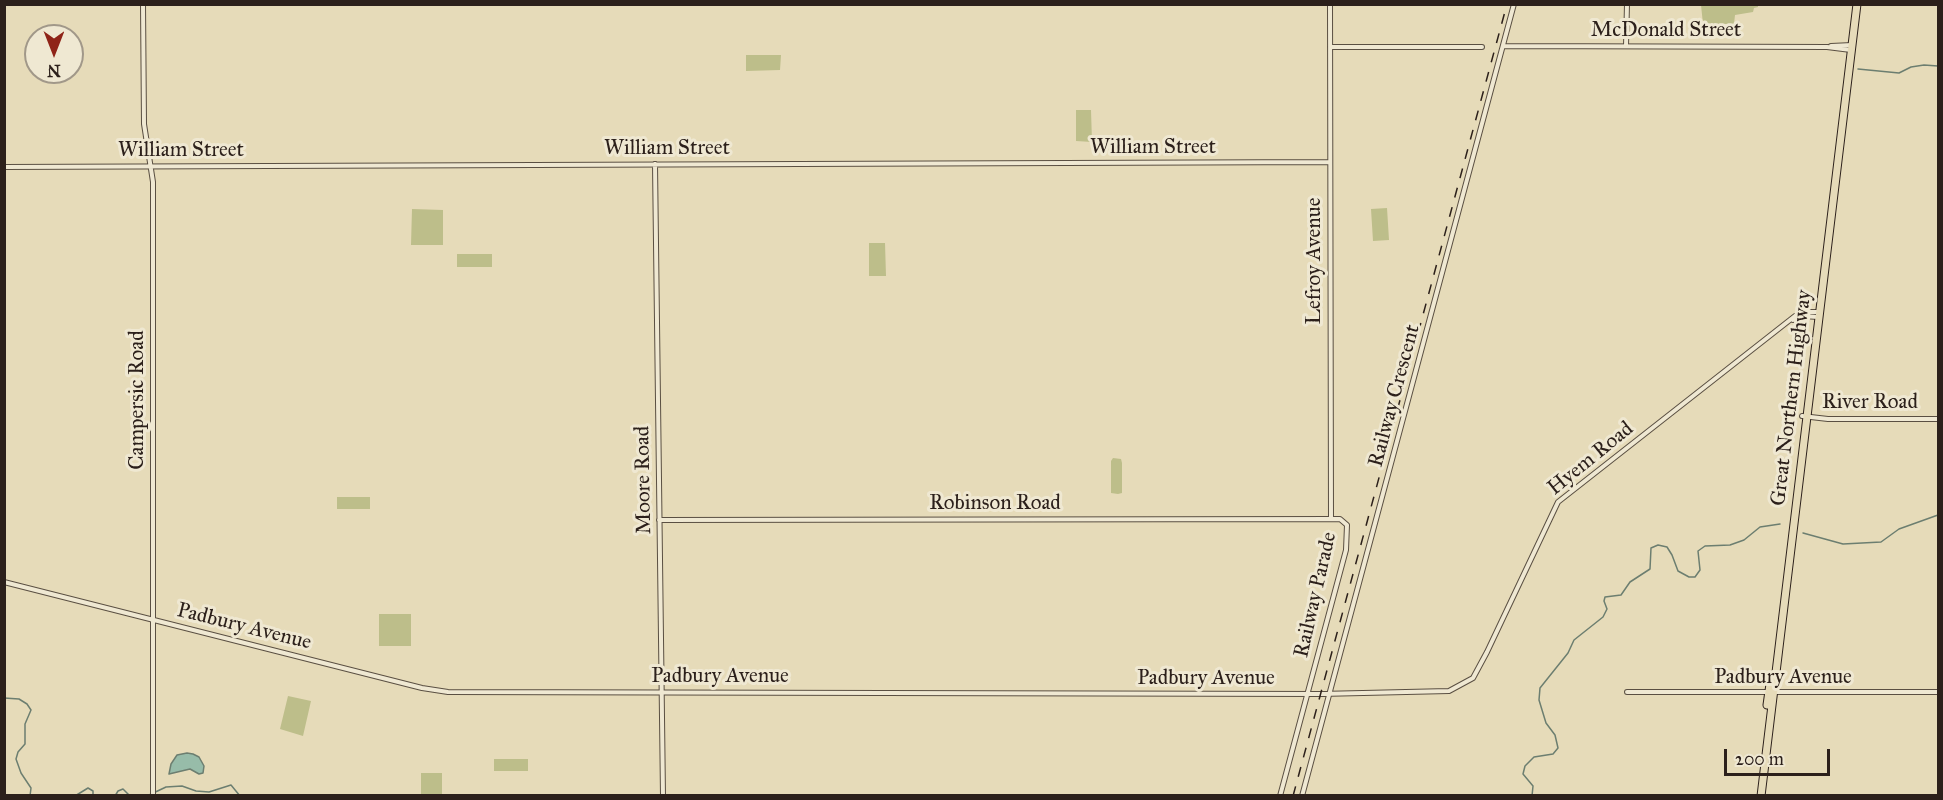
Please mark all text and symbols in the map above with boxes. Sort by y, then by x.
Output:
street label: McDonald Street [1591,18,1741,44]
north arrow [24,24,84,84]
text: N [47,61,61,80]
street label: William Street [1090,135,1216,161]
street label: William Street [604,136,730,162]
street label: William Street [118,138,244,164]
street label: Lefroy Avenue [1302,197,1328,325]
street label: Great Northern Highway [1766,289,1818,507]
street label: Railway Crescent [1364,322,1426,470]
street label: Campersic Road [125,330,151,470]
street label: River Road [1822,390,1918,416]
street label: Hyem Road [1543,417,1639,501]
street label: Moore Road [630,426,658,534]
street label: Robinson Road [929,491,1061,517]
street label: Railway Parade [1289,530,1343,660]
street label: Padbury Avenue [174,598,314,656]
street label: Padbury Avenue [651,664,789,690]
street label: Padbury Avenue [1714,665,1852,691]
street label: Padbury Avenue [1137,666,1275,692]
scale bar [1727,737,1834,775]
text: 200 m [1735,748,1784,770]

